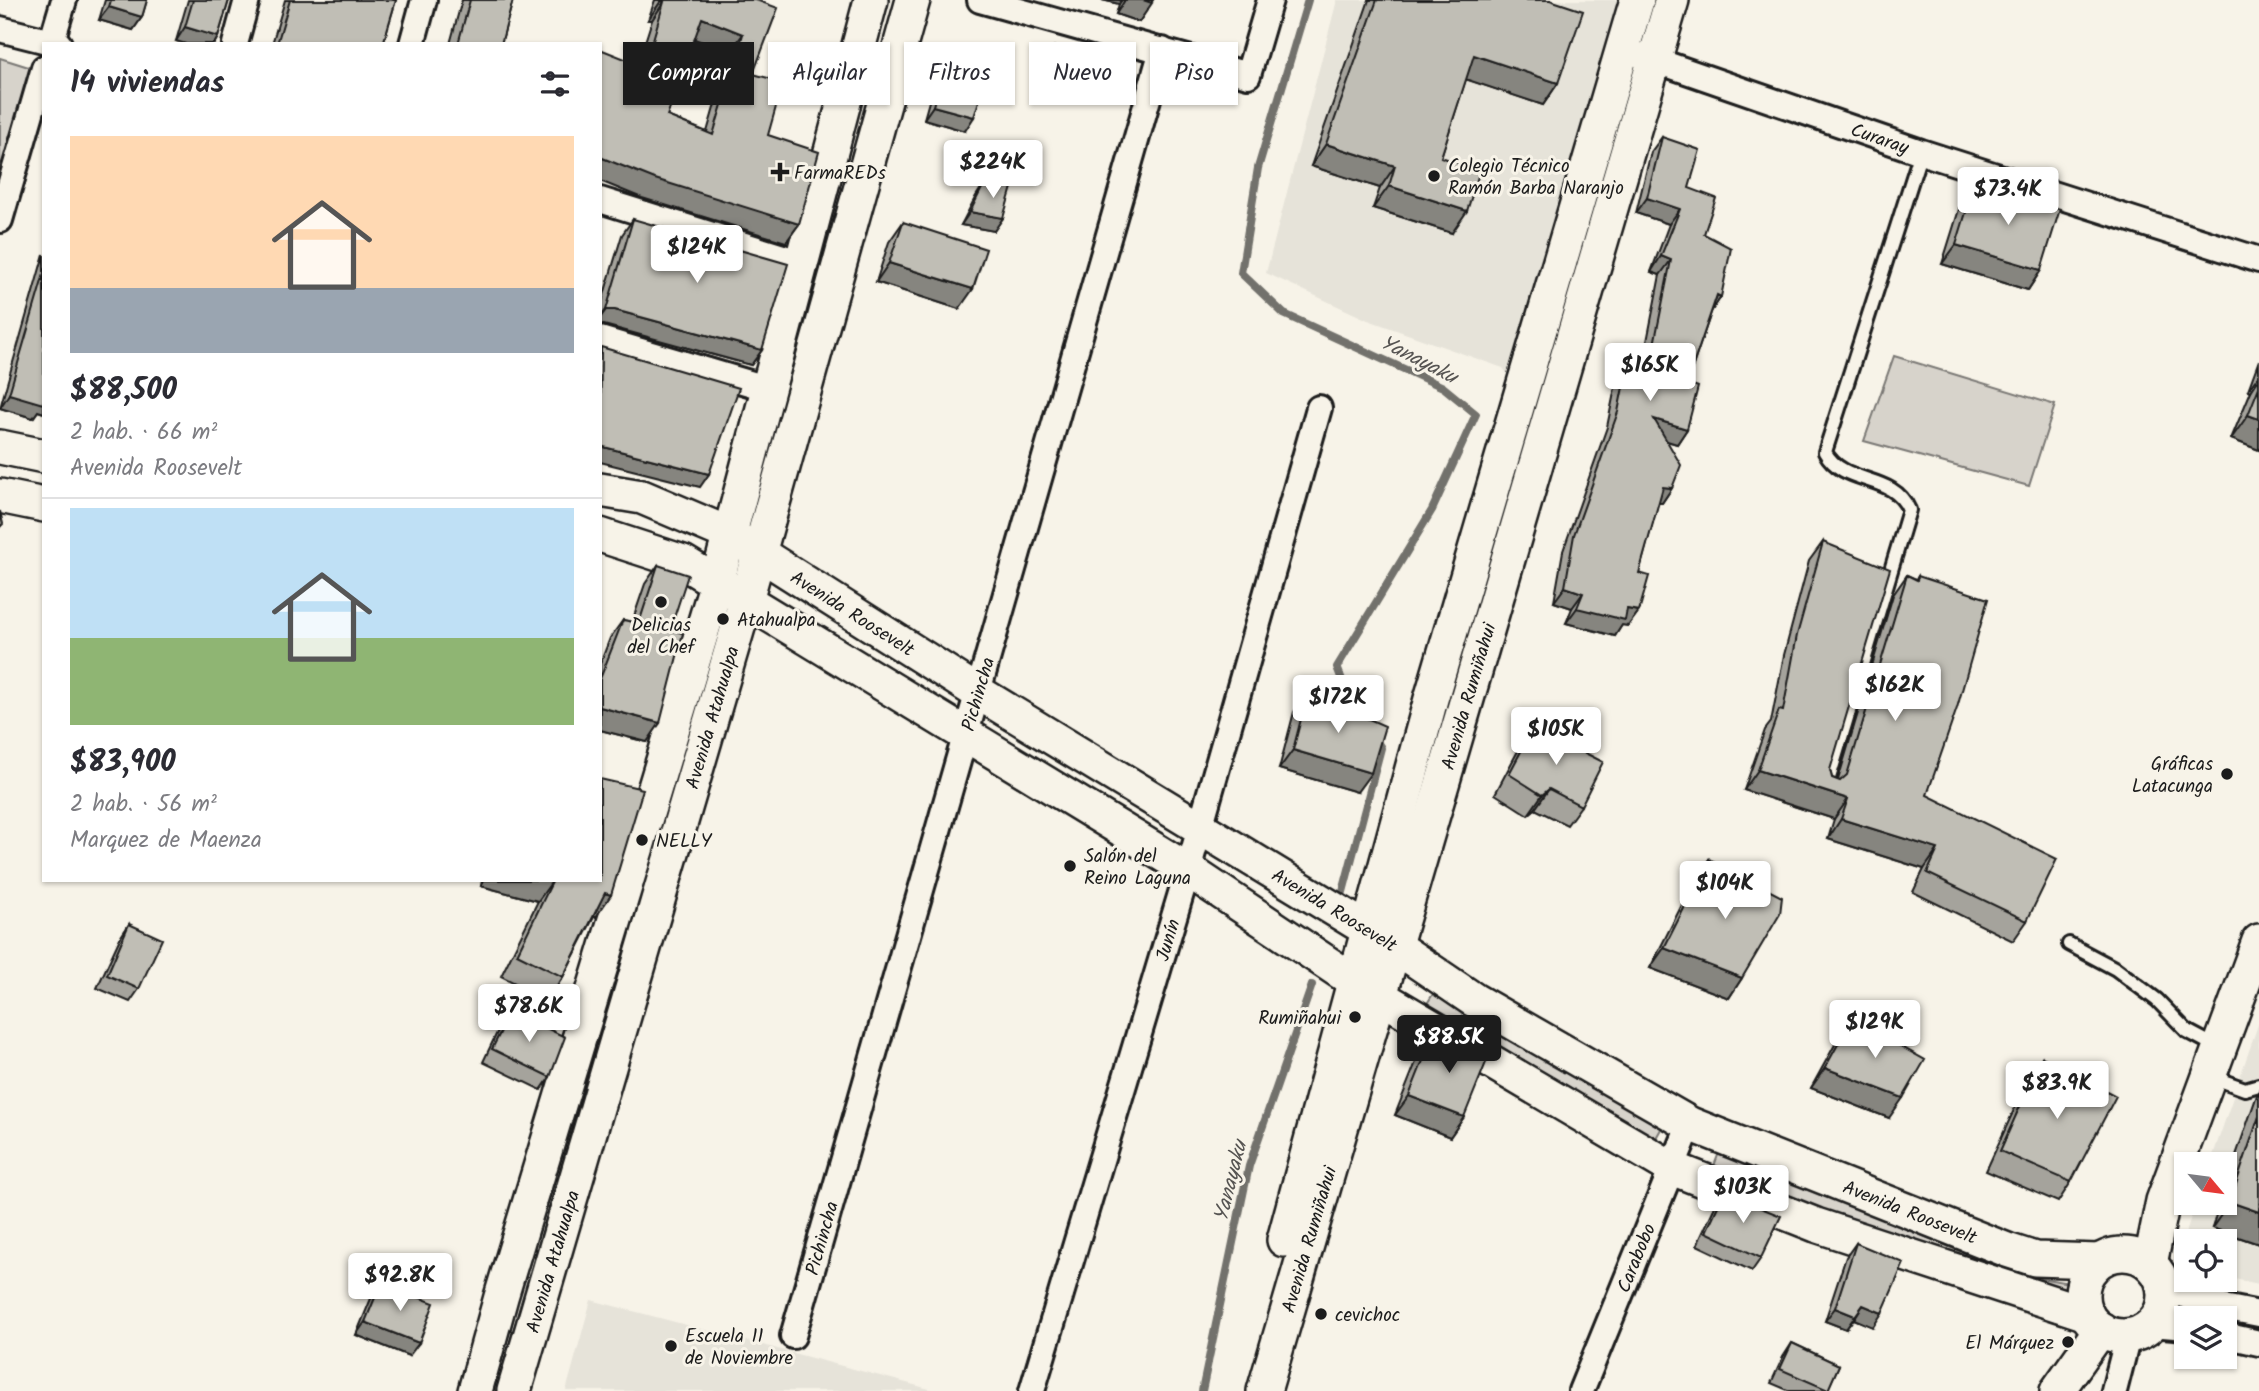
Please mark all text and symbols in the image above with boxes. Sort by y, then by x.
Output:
chip: Comprar [623,42,754,105]
chip: Alquilar [768,42,890,105]
chip: Filtros [904,42,1015,105]
chip: Nuevo [1029,42,1136,105]
chip: Piso [1150,42,1238,105]
text: 14 viviendas [70,60,225,108]
icon: filters [536,65,574,103]
street label: Curaray [1846,116,1914,164]
pin: $224K [944,140,1042,200]
text: $224K [960,145,1026,181]
place label: Colegio Técnico Ramón Barba Naranjo [1448,152,1624,204]
place label: FarmaREDs [794,159,886,189]
marker: FarmaREDs [772,164,788,180]
marker: Colegio Técnico Ramón Barba Naranjo [1426,168,1442,184]
pin: $73.4K [1951,168,2065,227]
text: $73.4K [1974,172,2042,208]
icon: home [259,182,385,308]
pin: $124K [648,226,746,285]
text: $124K [667,230,727,266]
water label: Yanayaku [1374,327,1465,395]
pin: $165K [1601,344,1699,403]
text: $165K [1621,348,1679,384]
text: $88,500 [70,367,177,415]
text: 2 hab. · 66 m² [70,415,217,451]
text: Avenida Roosevelt [70,451,242,487]
icon: home [259,554,385,680]
street label: Avenida Roosevelt [784,564,921,666]
marker: Delicias del Chef [653,594,669,610]
place label: Atahualpa [737,606,816,636]
place label: Delicias del Chef [627,611,697,663]
marker: Atahualpa [715,611,731,627]
street label: Avenida Rumiñahui [1434,618,1506,774]
street label: Avenida Atahualpa [678,643,749,793]
street label: Pichincha [954,654,1004,735]
pin: $162K [1846,664,1944,723]
text: $162K [1865,668,1925,704]
pin: $172K [1289,676,1387,735]
text: $172K [1309,680,1367,716]
pin: $105K [1507,708,1605,767]
text: $105K [1527,712,1585,748]
text: $83,900 [70,739,176,787]
place label: Gráficas Latacunga [2132,750,2213,802]
marker: Gráficas Latacunga [2219,766,2235,782]
text: 2 hab. · 56 m² [70,787,217,823]
text: Marquez de Maenza [70,823,262,859]
place label: NELLY [656,827,713,857]
marker: NELLY [634,832,650,848]
place label: Salón del Reino Laguna [1084,842,1191,894]
marker: Salón del Reino Laguna [1062,858,1078,874]
street label: Avenida Roosevelt [1265,861,1403,962]
pin: $104K [1676,862,1774,921]
text: $104K [1696,866,1754,902]
street label: Junín [1149,916,1190,965]
pin: $78.6K [472,984,586,1044]
text: $78.6K [494,989,564,1025]
pin: $129K [1826,1000,1924,1060]
place label: Rumiñahui [1258,1004,1342,1034]
text: $129K [1845,1005,1905,1041]
marker: Rumiñahui [1347,1009,1363,1025]
pin: $88.5K [1392,1016,1506,1075]
text: $88.5K [1413,1020,1485,1056]
pin: $83.9K [2000,1062,2114,1121]
text: $83.9K [2022,1066,2092,1102]
water label: Yanayaku [1205,1134,1258,1225]
north arrow [2174,1152,2236,1214]
map controls [2174,1152,2237,1369]
street label: Avenida Rumiñahui [1275,1162,1347,1317]
pin: $103K [1694,1166,1792,1225]
text: $103K [1714,1170,1772,1206]
street label: Avenida Roosevelt [1838,1173,1982,1254]
street label: Avenida Atahualpa [519,1187,589,1337]
street label: Pichincha [798,1198,848,1279]
street label: Carabobo [1610,1219,1665,1298]
button: locate [2174,1229,2237,1292]
pin: $92.8K [343,1254,457,1313]
text: $92.8K [364,1258,436,1294]
place label: cevichoc [1335,1301,1400,1331]
marker: cevichoc [1313,1306,1329,1322]
button: layers [2174,1306,2237,1369]
place label: Escuela 11 de Noviembre [685,1322,794,1374]
place label: El Márquez [1965,1329,2054,1359]
marker: El Márquez [2060,1334,2076,1350]
marker: Escuela 11 de Noviembre [663,1338,679,1354]

